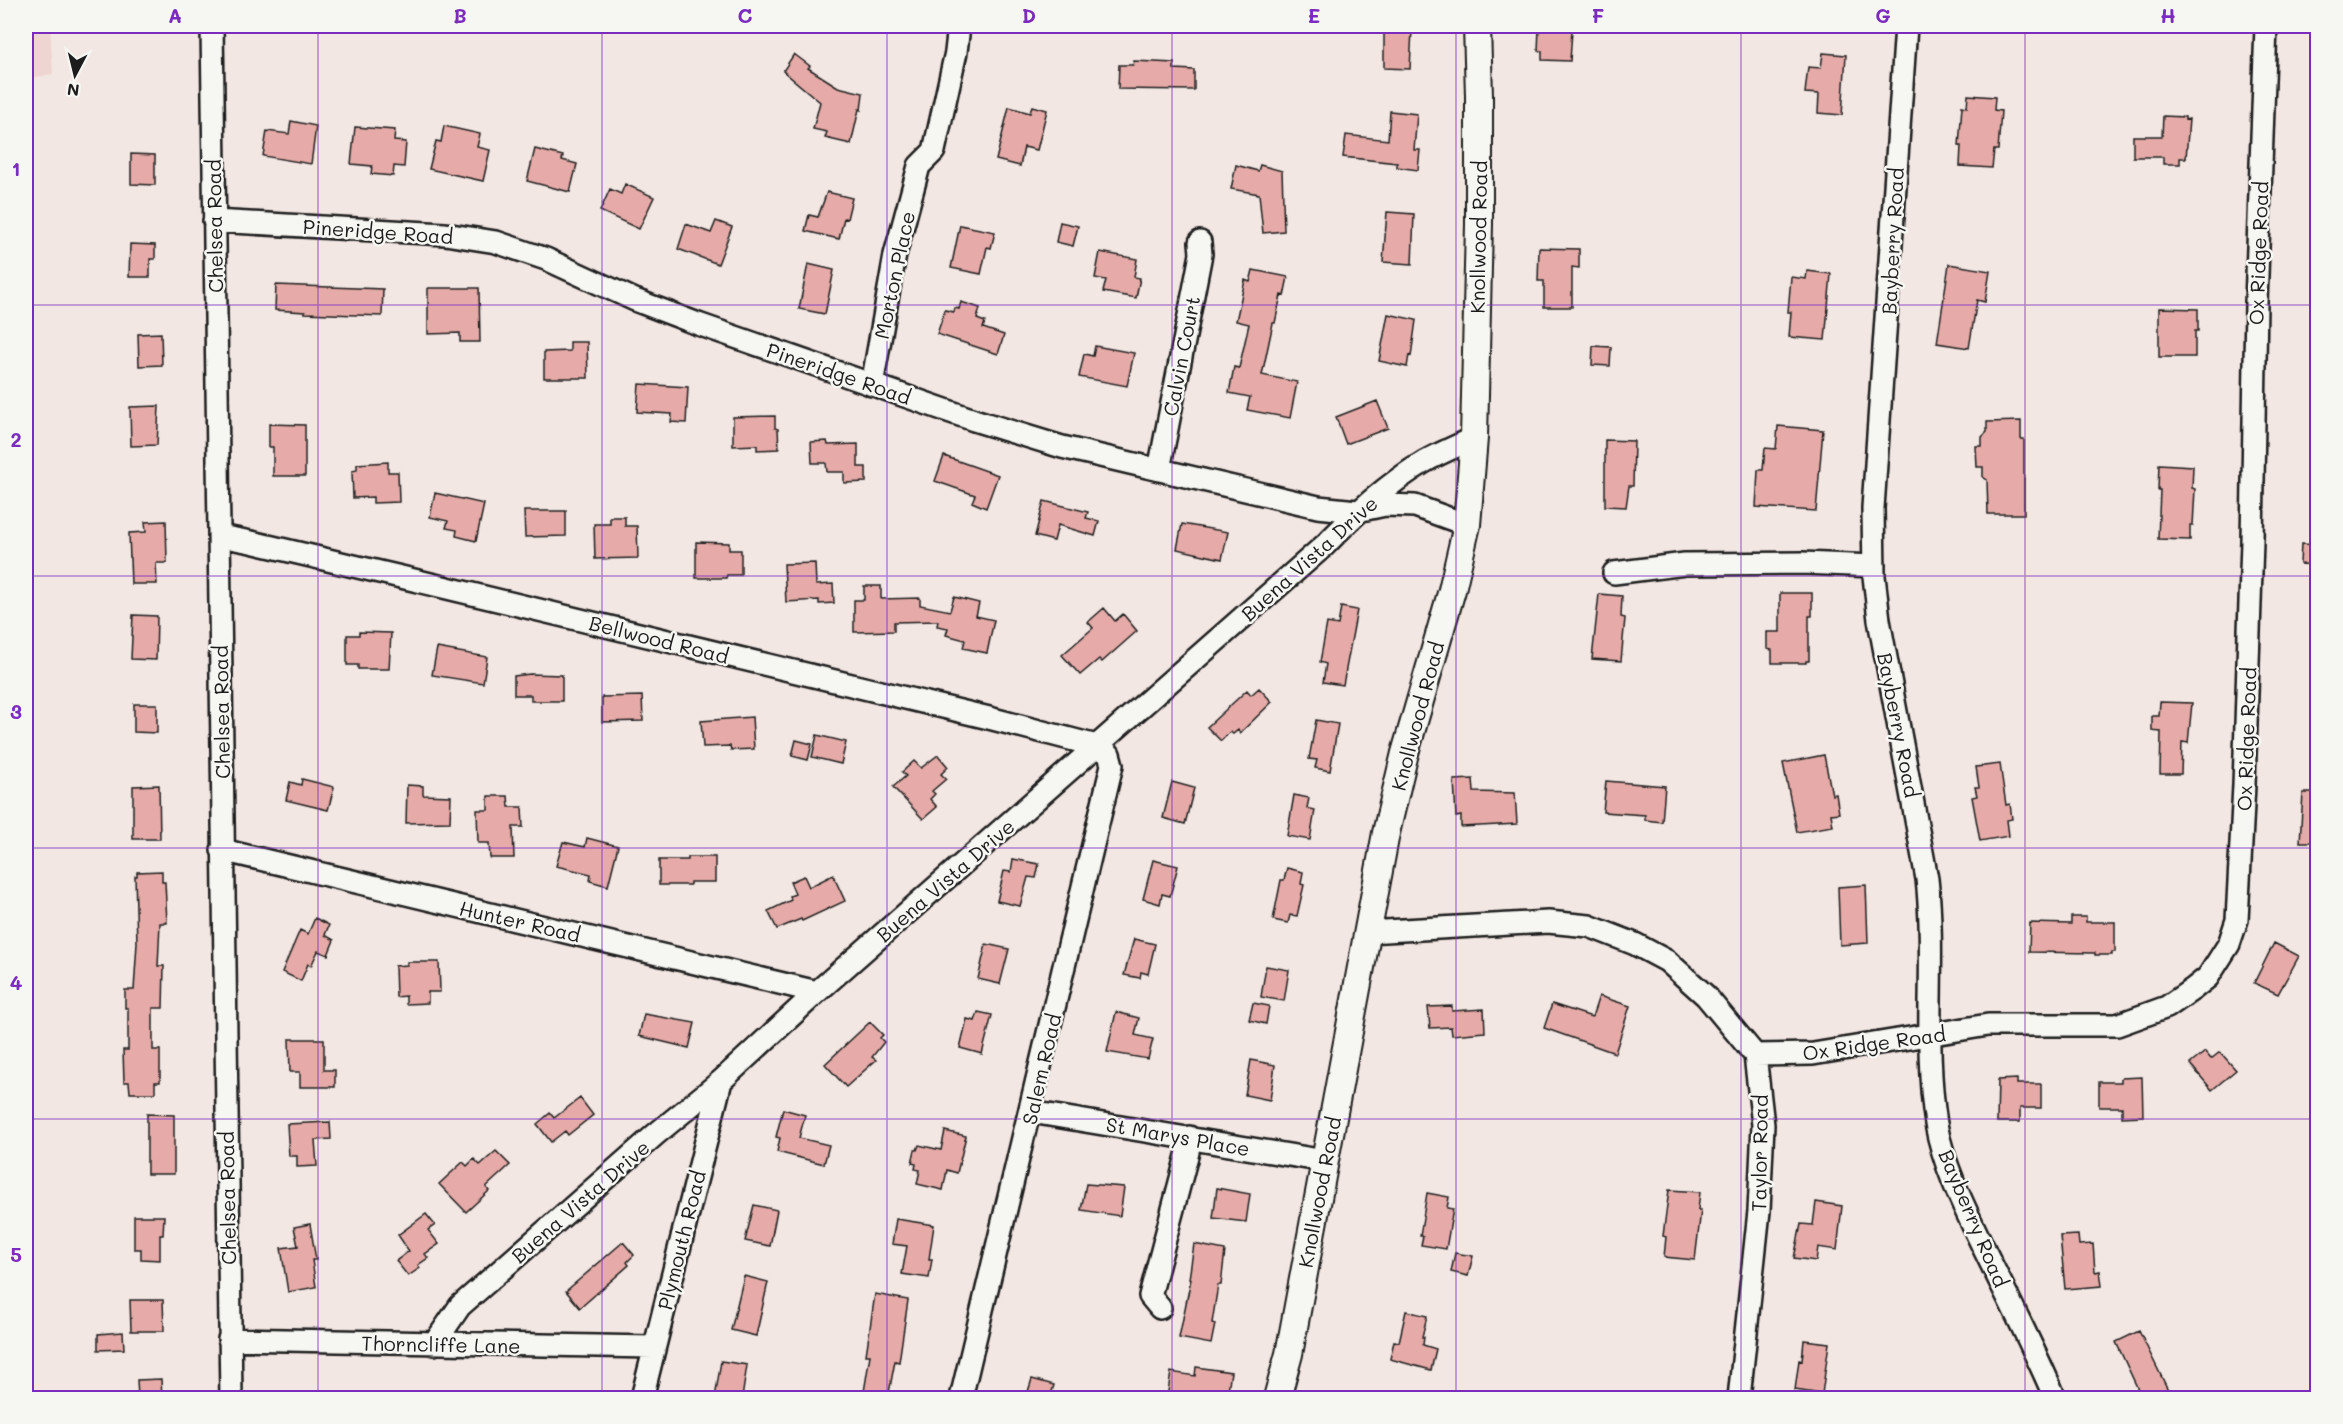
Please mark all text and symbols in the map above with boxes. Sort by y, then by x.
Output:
text: A [168,2,182,28]
text: B [453,2,467,28]
text: C [738,2,753,28]
text: D [1022,2,1036,28]
text: E [1308,2,1320,28]
text: F [1592,2,1605,28]
text: G [1875,2,1891,28]
text: H [2160,2,2176,28]
north arrow [45,45,105,105]
text: N [66,79,80,102]
text: 1 [12,155,20,181]
street label: Chelsea Road [200,159,228,293]
street label: Knollwood Road [1464,160,1492,314]
street label: Bayberry Road [1875,167,1909,315]
street label: Ox Ridge Road [2242,180,2274,326]
street label: Morton Place [868,209,920,341]
street label: Pineridge Road [302,213,454,249]
street label: Calvin Court [1157,294,1205,418]
street label: Pineridge Road [763,336,915,410]
text: 2 [10,426,22,452]
street label: Buena Vista Drive [1235,490,1383,626]
street label: Bellwood Road [586,609,732,669]
street label: Knollwood Road [1385,639,1449,793]
street label: Chelsea Road [207,645,235,779]
street label: Bayberry Road [1872,650,1926,800]
street label: Ox Ridge Road [2230,666,2262,812]
text: 3 [10,698,22,724]
street label: Buena Vista Drive [870,813,1020,947]
street label: Hunter Road [457,894,583,948]
text: 4 [10,969,23,995]
street label: Salem Road [1016,1011,1066,1127]
street label: Ox Ridge Road [1801,1020,1947,1066]
street label: Taylor Road [1745,1094,1773,1212]
street label: St Marys Place [1104,1111,1252,1161]
street label: Knollwood Road [1292,1114,1346,1270]
street label: Chelsea Road [213,1131,241,1265]
street label: Buena Vista Drive [505,1134,655,1268]
street label: Bayberry Road [1933,1145,2015,1291]
street label: Plymouth Road [651,1168,711,1312]
text: 5 [10,1241,22,1267]
street label: Thorncliffe Lane [361,1330,521,1358]

